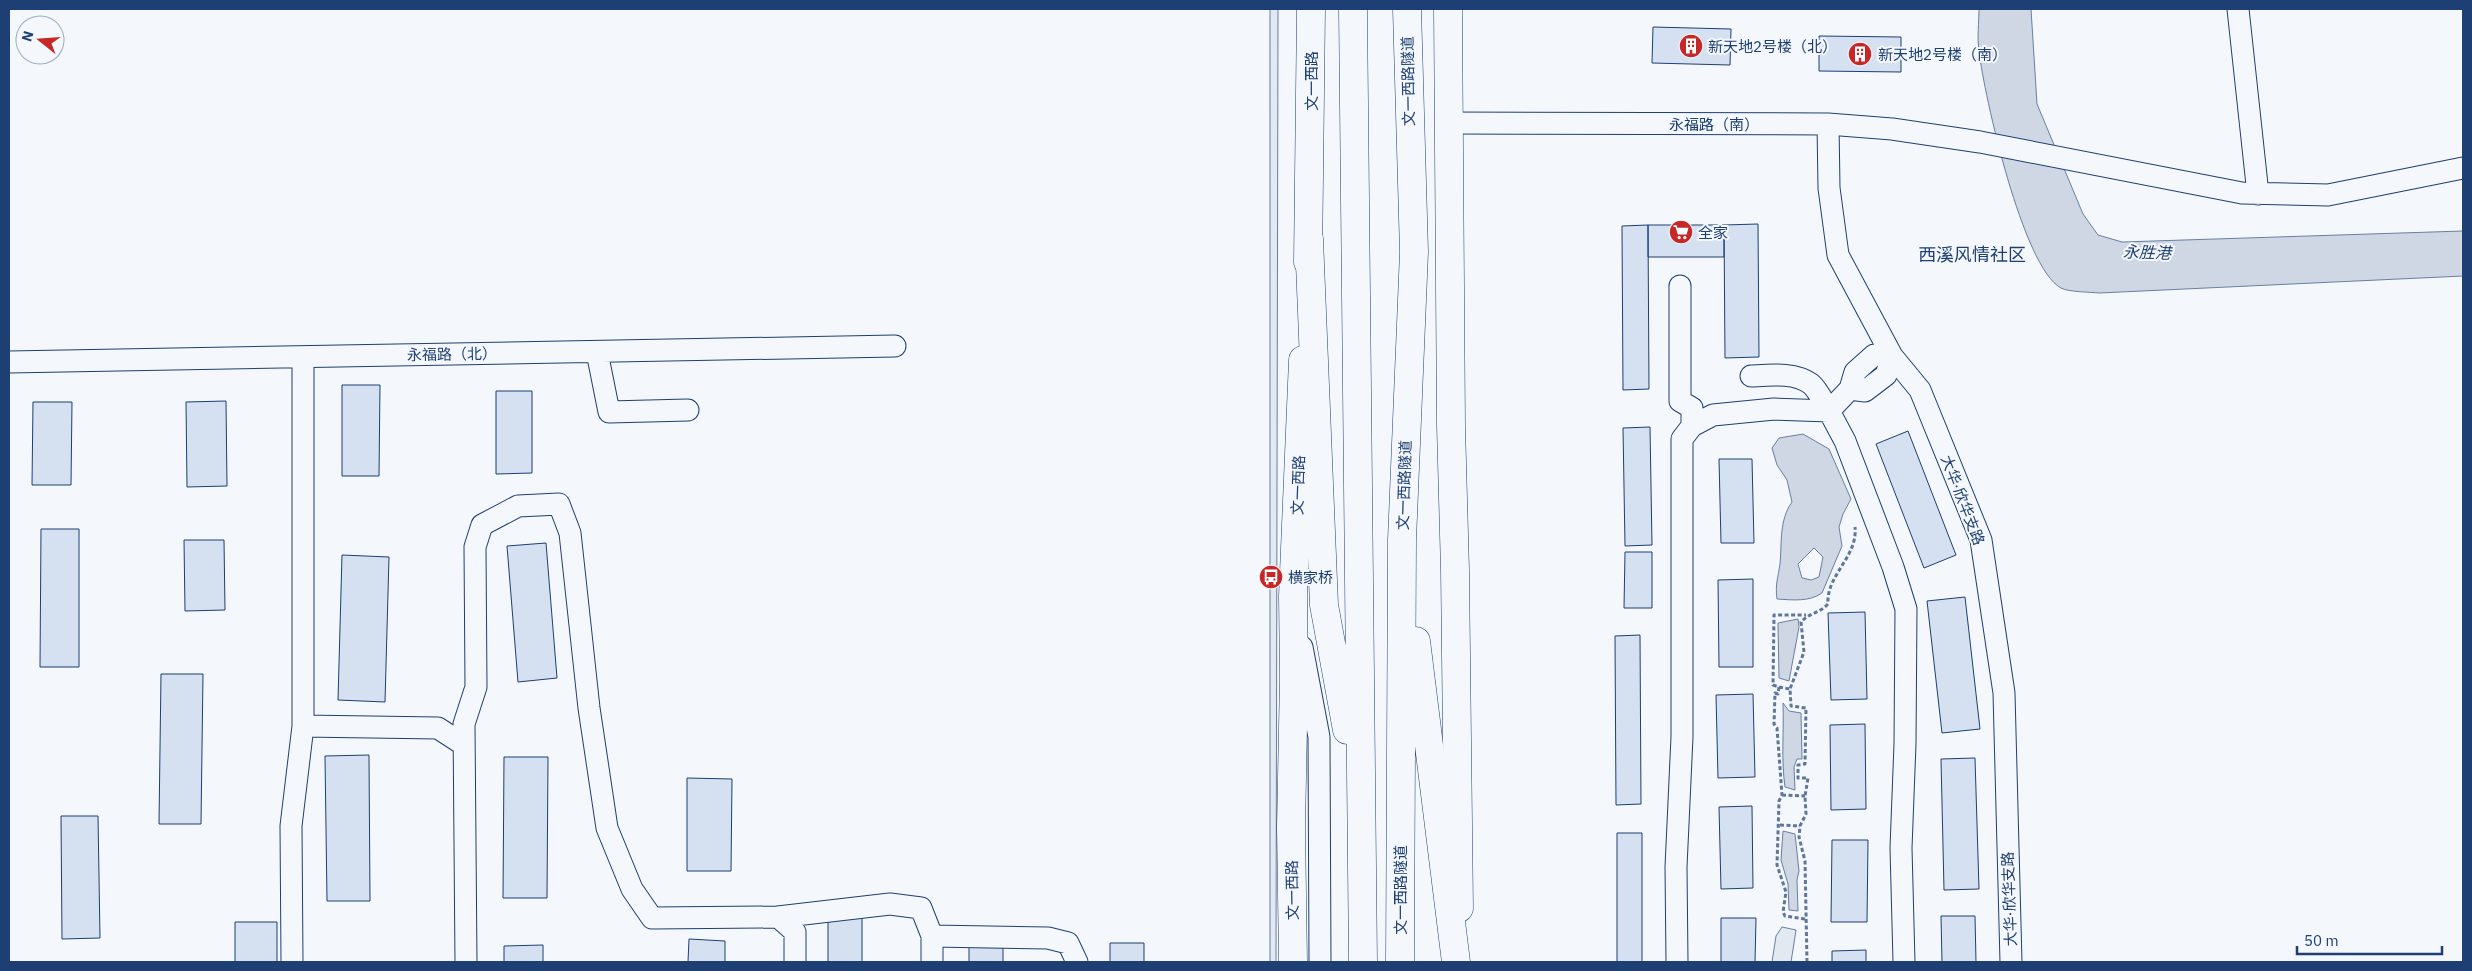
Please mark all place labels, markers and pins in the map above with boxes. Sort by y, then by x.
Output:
building icon: 新天地2号楼（北） [1678,33,1704,59]
place label: 新天地2号楼（北） [1708,37,1837,56]
building icon: 新天地2号楼（南） [1847,41,1873,67]
place label: 新天地2号楼（南） [1878,45,2007,64]
supermarket icon: 全家 [1668,219,1694,245]
place label: 全家 [1698,223,1728,242]
bus stop icon: 横家桥 [1258,564,1284,590]
place label: 横家桥 [1288,568,1333,587]

